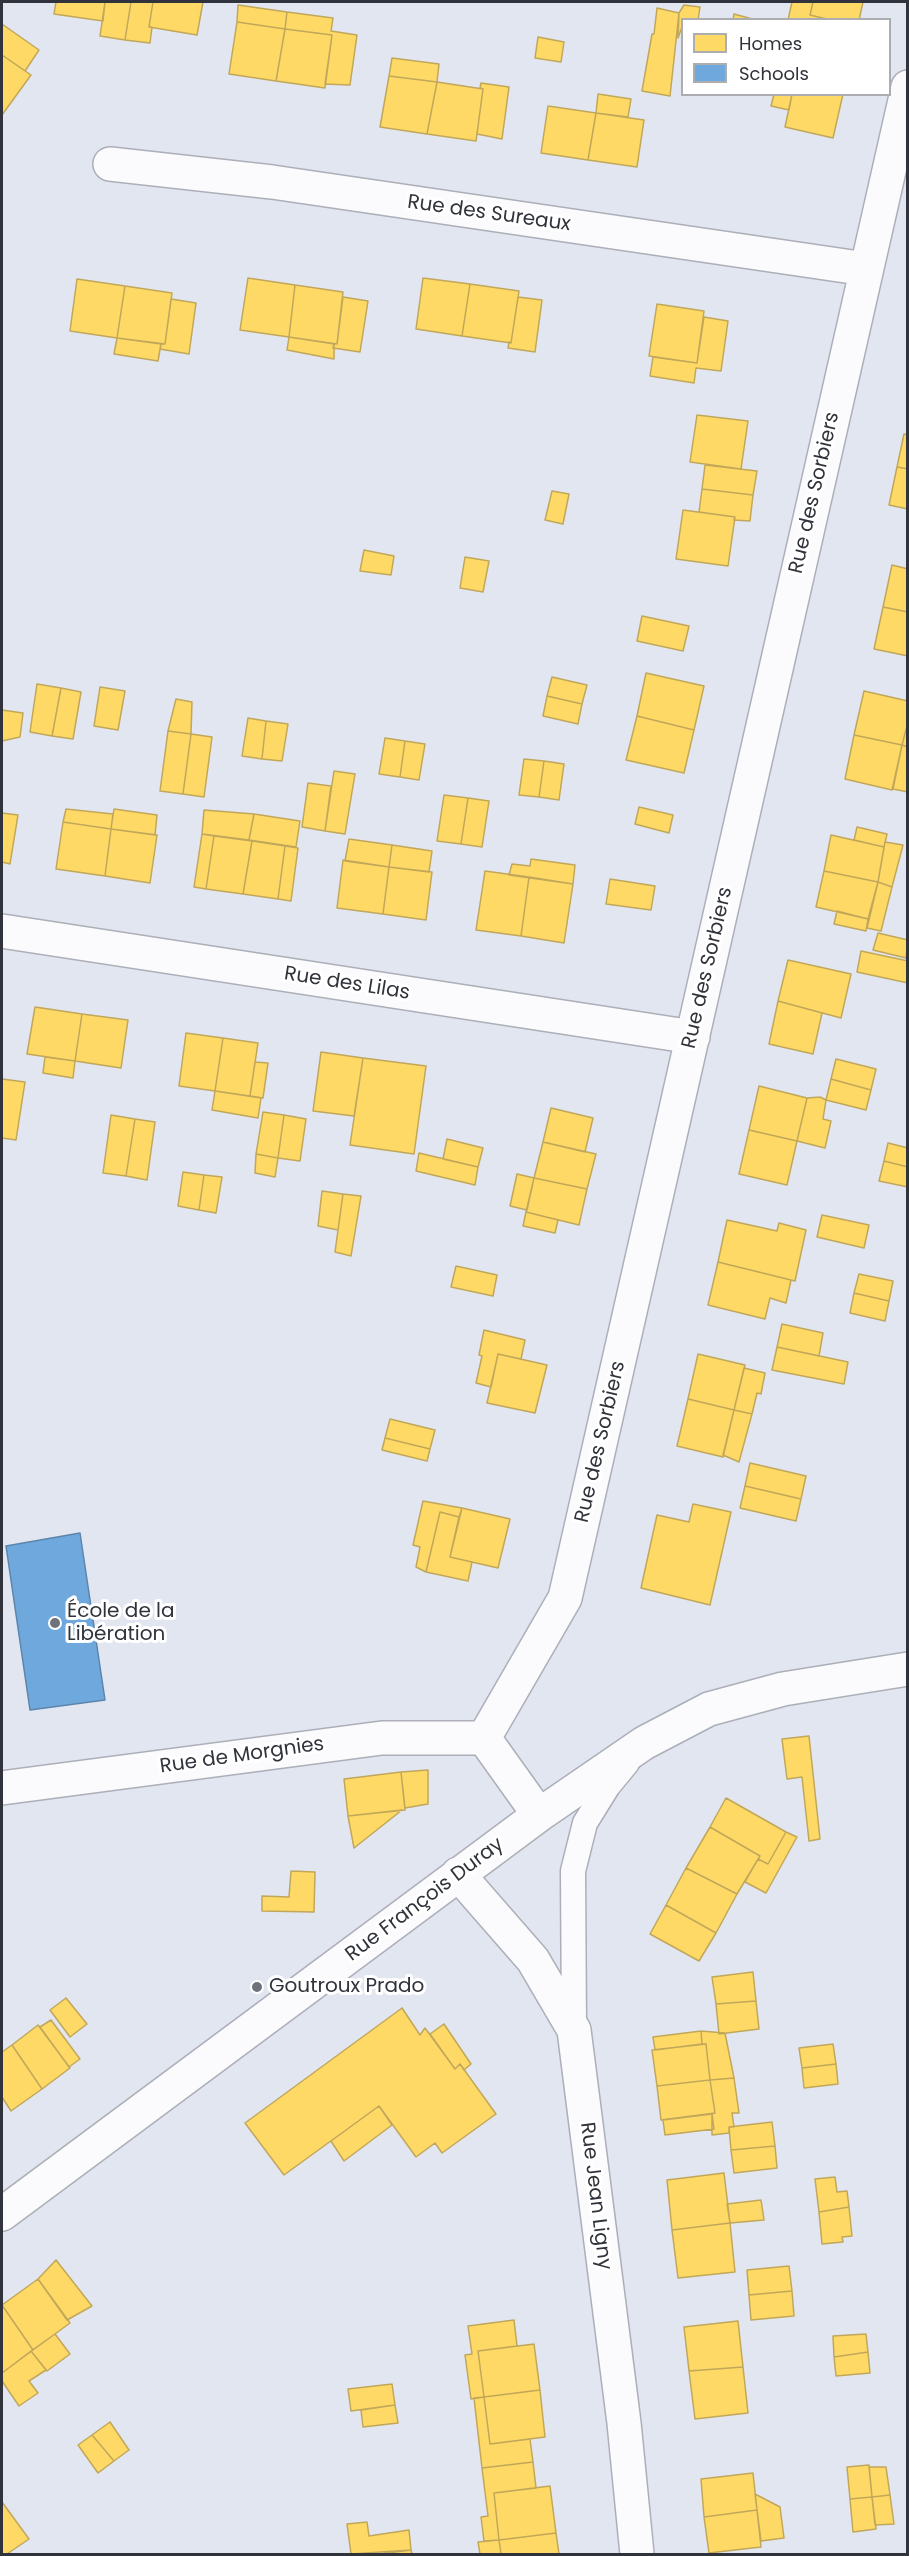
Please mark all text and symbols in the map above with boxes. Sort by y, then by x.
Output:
legend [681,18,891,96]
text: Homes [739,31,802,56]
text: Schools [739,61,809,86]
street label: Rue des Sureaux [406,191,572,237]
street label: Rue des Sorbiers [785,410,845,576]
street label: Rue des Sorbiers [678,885,738,1051]
street label: Rue des Lilas [282,962,412,1006]
street label: Rue des Sorbiers [571,1359,631,1525]
place label: École de la Libération [67,1600,175,1647]
marker: École de la Libération [48,1616,62,1630]
street label: Rue de Morgnies [158,1733,326,1779]
street label: Rue François Duray [341,1833,509,1967]
place label: Goutroux Prado [269,1975,424,1999]
marker: Goutroux Prado [250,1980,264,1994]
street label: Rue Jean Ligny [574,2121,616,2271]

